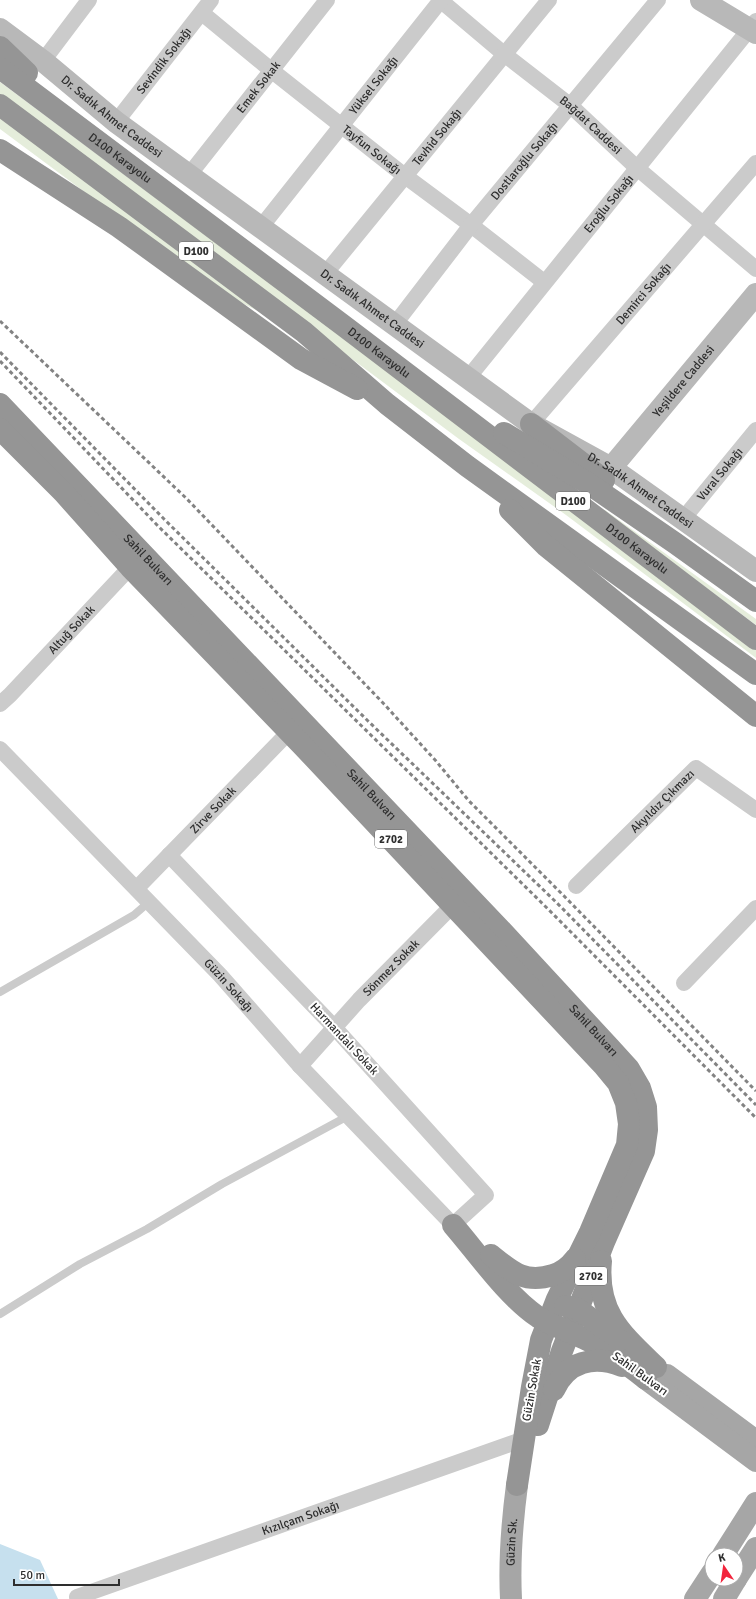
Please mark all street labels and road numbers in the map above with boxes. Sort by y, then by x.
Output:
street label: Sevindik Sokağı [133,24,195,97]
street label: Yüksel Sokağı [346,53,401,117]
street label: Emek Sokak [233,58,283,116]
street label: Dr. Sadık Ahmet Caddesi [58,72,166,161]
street label: Bağdat Caddesi [557,93,625,157]
street label: Tevhid Sokağı [409,105,465,169]
street label: Dostlaroğlu Sokağı [487,119,561,203]
street label: Tayfun Sokağı [339,122,404,178]
street label: D100 Karayolu [85,129,155,187]
street label: Eroğlu Sokağı [581,171,637,236]
road number: D100 [179,242,213,260]
street label: Demirci Sokağı [612,260,674,328]
street label: Dr. Sadık Ahmet Caddesi [318,266,428,352]
street label: D100 Karayolu [345,324,413,381]
street label: Yeşildere Caddesi [649,342,718,420]
street label: Vural Sokağı [694,445,746,504]
street label: Dr. Sadık Ahmet Caddesi [585,449,696,532]
road number: D100 [556,492,590,510]
street label: D100 Karayolu [603,520,671,577]
street label: Sahil Bulvarı [120,531,176,589]
street label: Altuğ Sokak [45,602,98,657]
street label: Sahil Bulvarı [344,765,400,823]
street label: Akyıldız Çıkmazı [627,766,698,836]
street label: Zirve Sokak [187,783,239,837]
road number: 2702 [375,830,407,848]
street label: Sönmez Sokak [360,936,422,999]
street label: Güzin Sokağı [201,956,257,1015]
street label: Harmandalı Sokak [307,1000,381,1078]
street label: Sahil Bulvarı [566,1001,621,1059]
road number: 2702 [575,1267,607,1285]
street label: Sahil Bulvarı [609,1349,671,1399]
street label: Güzin Sokak [519,1358,545,1422]
street label: Kızılçam Sokağı [260,1497,341,1539]
street label: Güzin Sk. [503,1517,521,1566]

